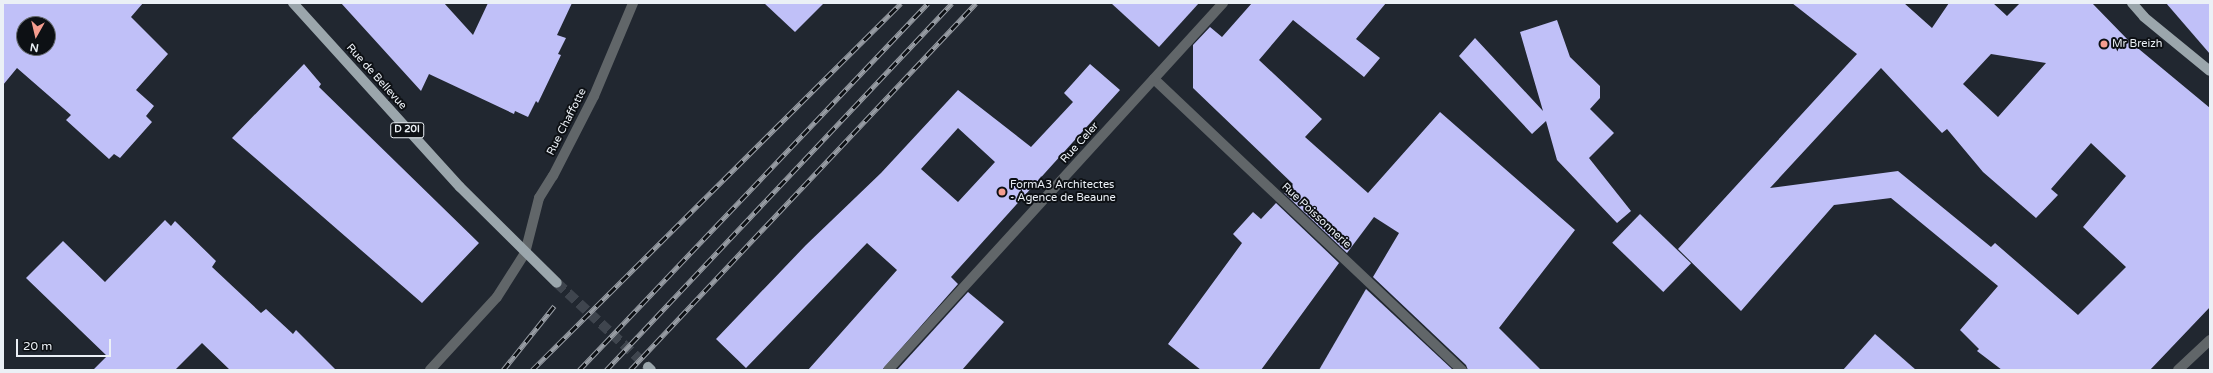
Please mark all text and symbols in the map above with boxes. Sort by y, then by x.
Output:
north arrow [16,16,56,56]
place label: Mr Breizh [2112,37,2162,51]
marker: Mr Breizh [2099,39,2109,49]
text: N [29,40,40,54]
street label: Rue de Bellevue [343,41,409,113]
street label: Rue Chaffotte [544,86,590,158]
street label: Rue Celer [1058,120,1102,166]
road number: D 20I [390,122,424,138]
place label: FormA3 Architectes - Agence de Beaune [1010,179,1116,205]
street label: Rue Poissonnerie [1278,180,1354,252]
marker: FormA3 Architectes - Agence de Beaune [997,187,1007,197]
scale bar [18,331,113,357]
text: 20 m [23,339,52,353]

